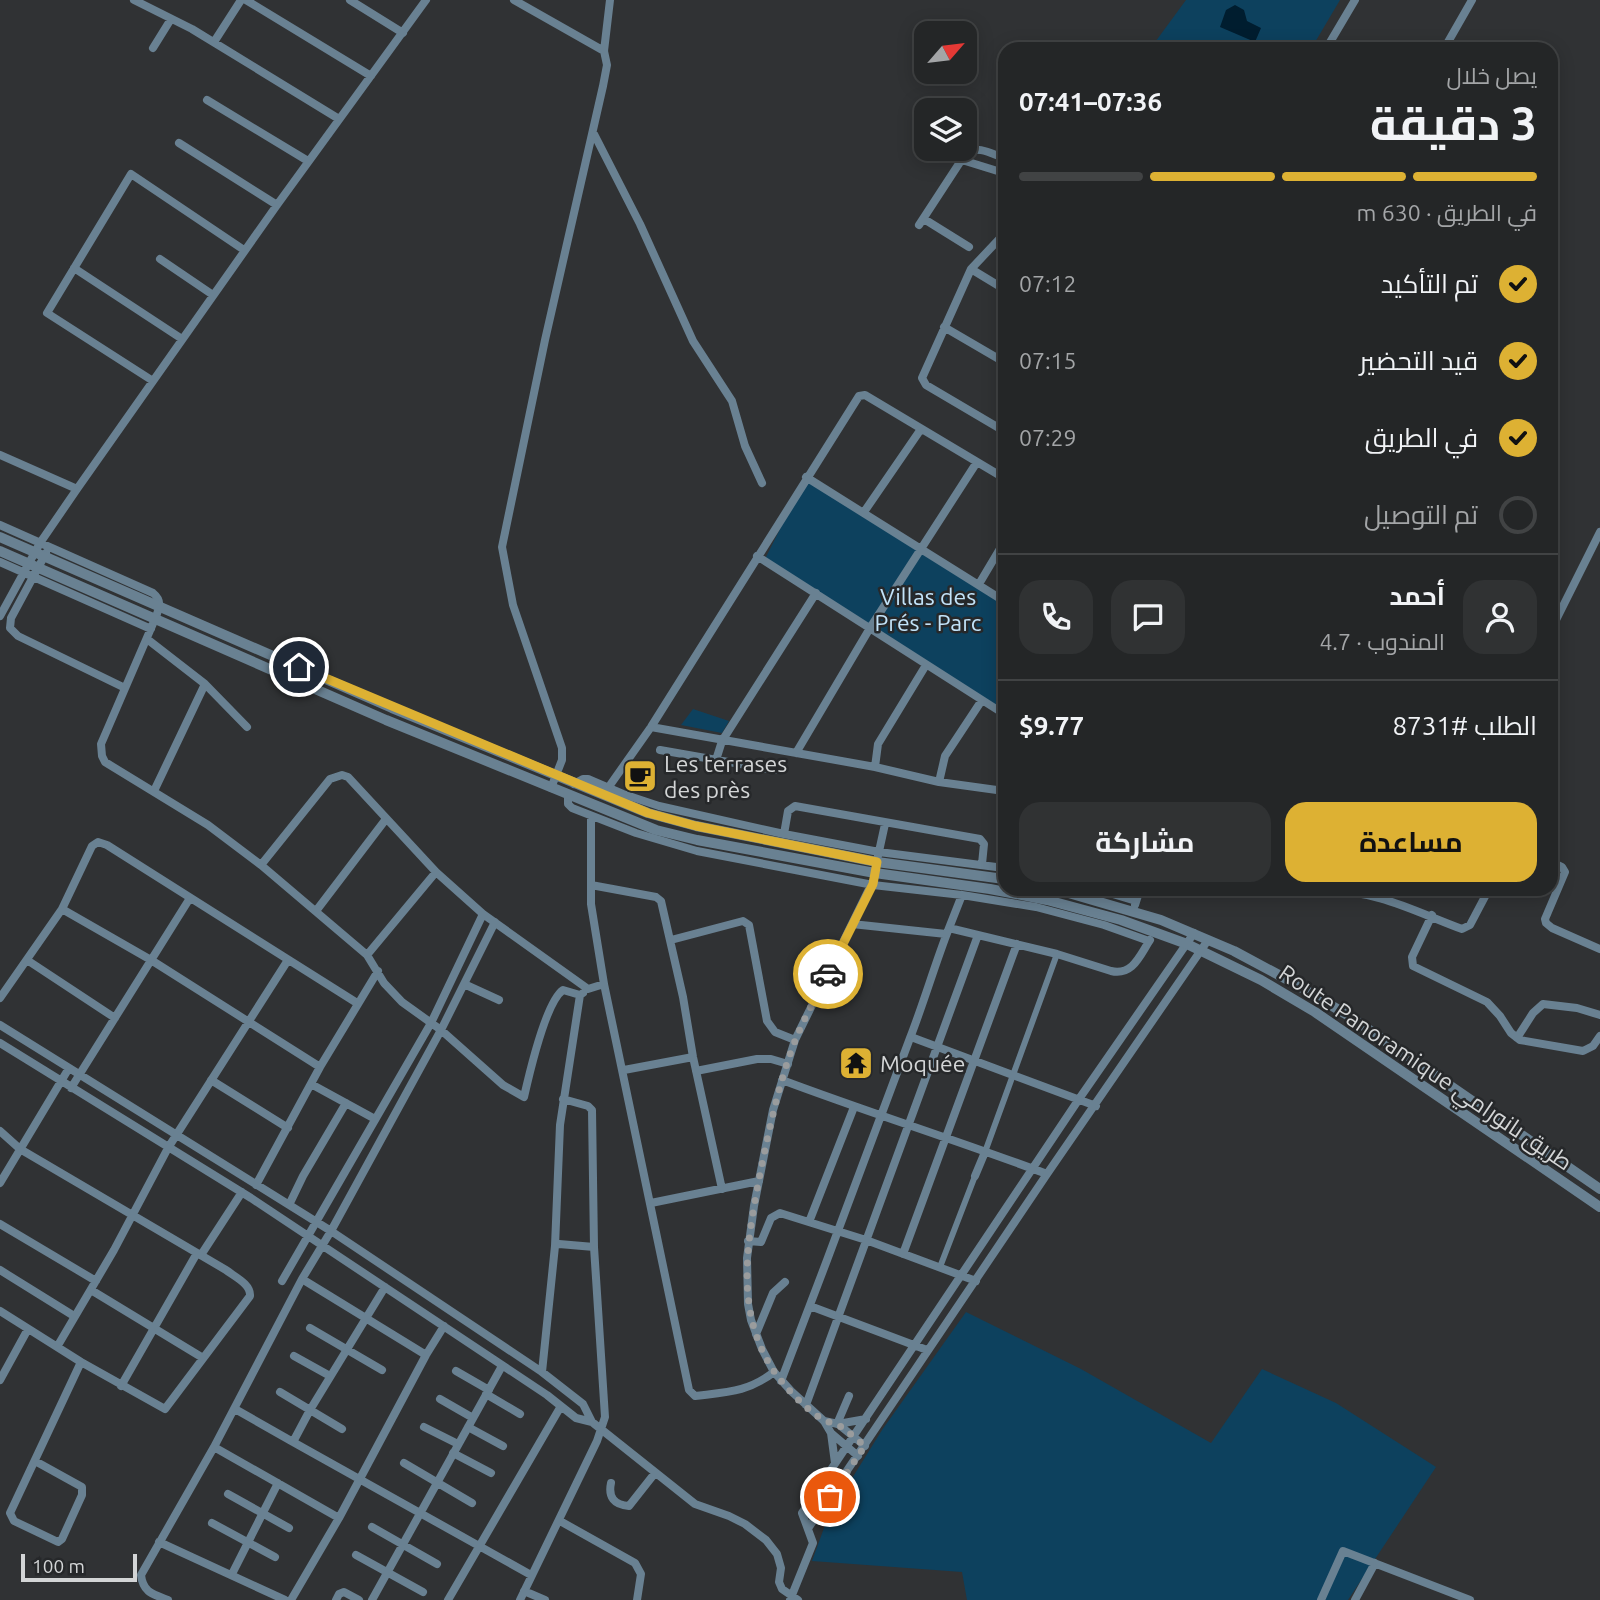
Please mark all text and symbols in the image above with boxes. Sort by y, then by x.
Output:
north arrow [914,21,976,84]
map controls [914,21,977,161]
text: يصل خلال [1446,63,1537,88]
text: 07:36–07:41 [1019,87,1162,116]
text: 3 دقيقة [1370,97,1537,149]
button: layers [914,98,977,161]
text: في الطريق · 630 m [1357,200,1537,225]
icon: check [1499,265,1537,303]
text: تم التأكيد [1381,269,1478,298]
text: 07:12 [1019,271,1077,296]
icon: check [1499,342,1537,380]
text: قيد التحضير [1360,346,1478,375]
text: 07:15 [1019,348,1077,373]
icon: check [1499,419,1537,457]
text: في الطريق [1365,423,1478,452]
text: 07:29 [1019,425,1077,450]
text: تم التوصيل [1364,500,1478,529]
button: phone [1019,580,1093,654]
button: chat [1111,580,1185,654]
button: person [1463,580,1537,654]
text: أحمد [1389,581,1445,610]
park label: Villas des Prés - Parc [874,584,982,635]
text: المندوب · 4.7 [1319,629,1445,654]
pin [269,637,329,697]
icon: home [280,648,318,686]
text: $9.77 [1019,711,1084,740]
text: الطلب #8731 [1392,711,1537,740]
place label: Les terrases des près [664,751,787,802]
cafe icon: Les terrases des près [621,757,659,795]
button: مشاركة [1019,802,1271,882]
button: مساعدة [1285,802,1537,882]
courier [793,939,863,1009]
icon: car [809,955,847,993]
street label: Route Panoramique طريق بانورامي [1271,959,1577,1180]
temple icon: Moquée [837,1044,875,1082]
place label: Moquée [880,1051,965,1076]
pin [800,1467,860,1527]
icon: bag [811,1478,849,1516]
scale bar [21,1551,136,1583]
text: 100 m [32,1555,85,1577]

